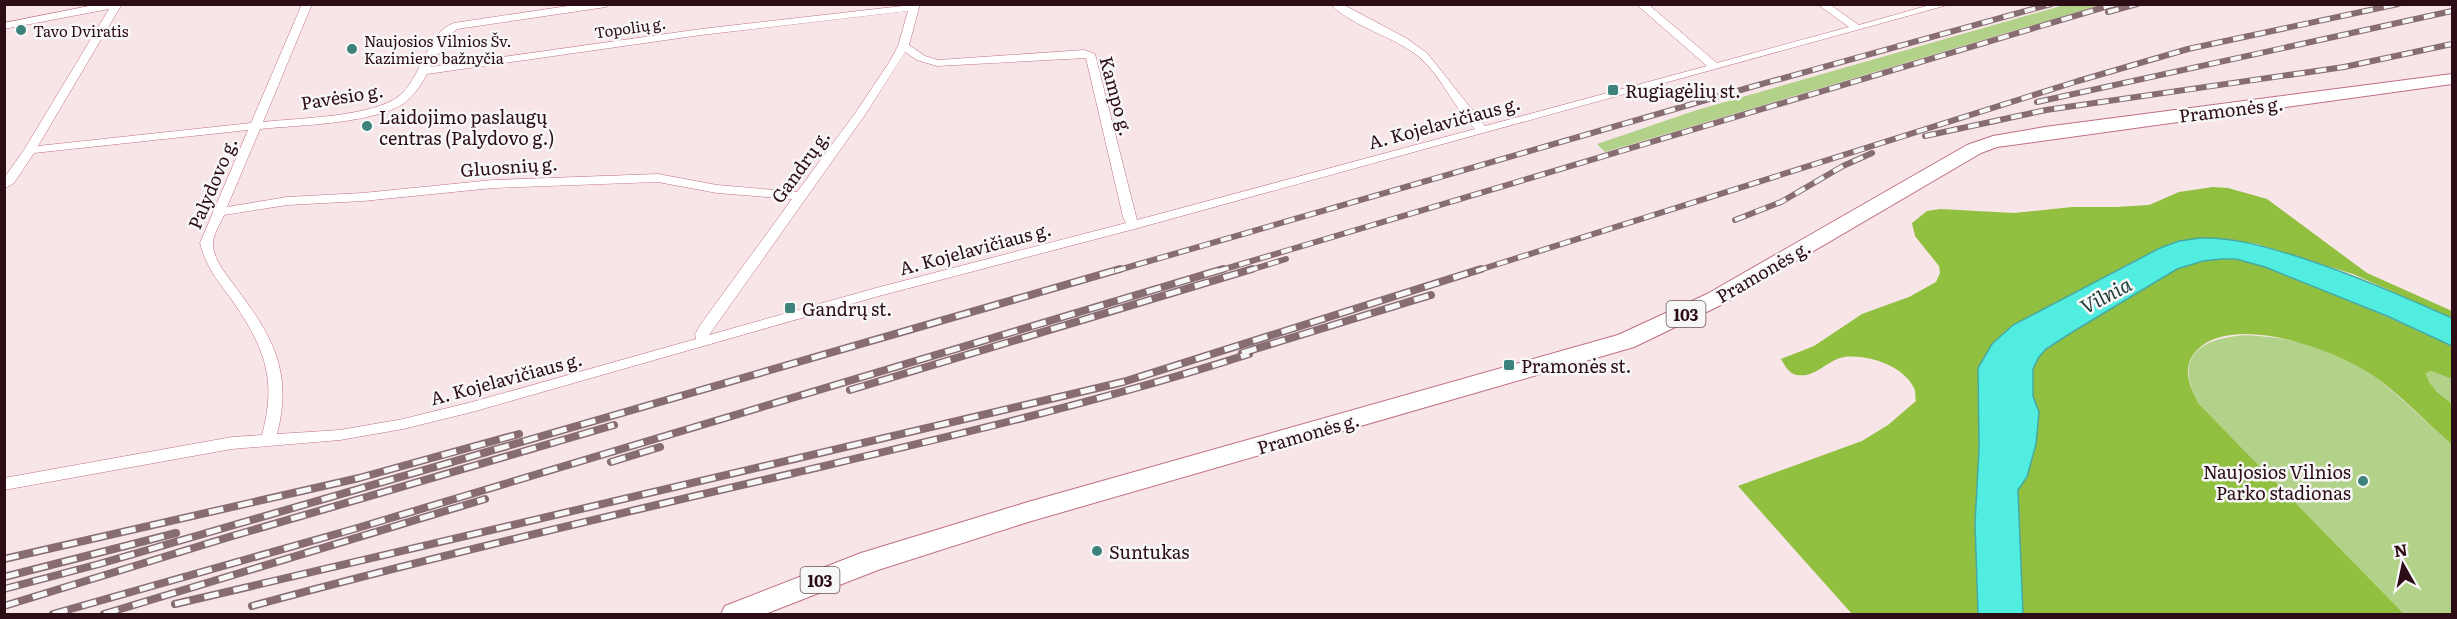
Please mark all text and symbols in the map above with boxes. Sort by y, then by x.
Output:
street label: Topolių g. [593,11,667,43]
place label: Tavo Dviratis [33,19,129,42]
marker: Tavo Dviratis [14,23,28,37]
place label: Naujosios Vilnios Šv. Kazimiero bažnyčia [364,29,512,69]
marker: Naujosios Vilnios Šv. Kazimiero bažnyčia [345,42,359,56]
street label: Kampo g. [1093,53,1141,139]
street label: Pavėsio g. [299,76,385,116]
place label: Rugiagėlių st. [1625,77,1741,104]
marker: Rugiagėlių st. [1606,83,1620,97]
street label: A. Kojelavičiaus g. [1365,89,1523,155]
street label: Pramonės g. [2177,89,2285,129]
place label: Laidojimo paslaugų centras (Palydovo g.) [379,103,555,151]
marker: Laidojimo paslaugų centras (Palydovo g.) [360,119,374,133]
street label: Gandrų g. [764,124,836,208]
street label: Palydovo g. [181,133,243,233]
street label: Gluosnių g. [459,149,559,183]
street label: A. Kojelavičiaus g. [896,215,1054,281]
street label: Pramonės g. [1711,233,1815,309]
water label: Vilnia [2074,268,2137,320]
place label: Gandrų st. [802,295,892,322]
marker: Gandrų st. [783,301,797,315]
road number: 103 [1666,301,1706,327]
street label: A. Kojelavičiaus g. [427,345,585,411]
place label: Pramonės st. [1521,352,1631,379]
marker: Pramonės st. [1502,358,1516,372]
street label: Pramonės g. [1254,406,1362,460]
place label: Naujosios Vilnios Parko stadionas [2203,458,2351,506]
marker: Naujosios Vilnios Parko stadionas [2356,474,2370,488]
north arrow [2373,535,2433,595]
text: N [2392,536,2409,562]
place label: Suntukas [1109,538,1190,565]
marker: Suntukas [1090,544,1104,558]
road number: 103 [800,567,840,593]

